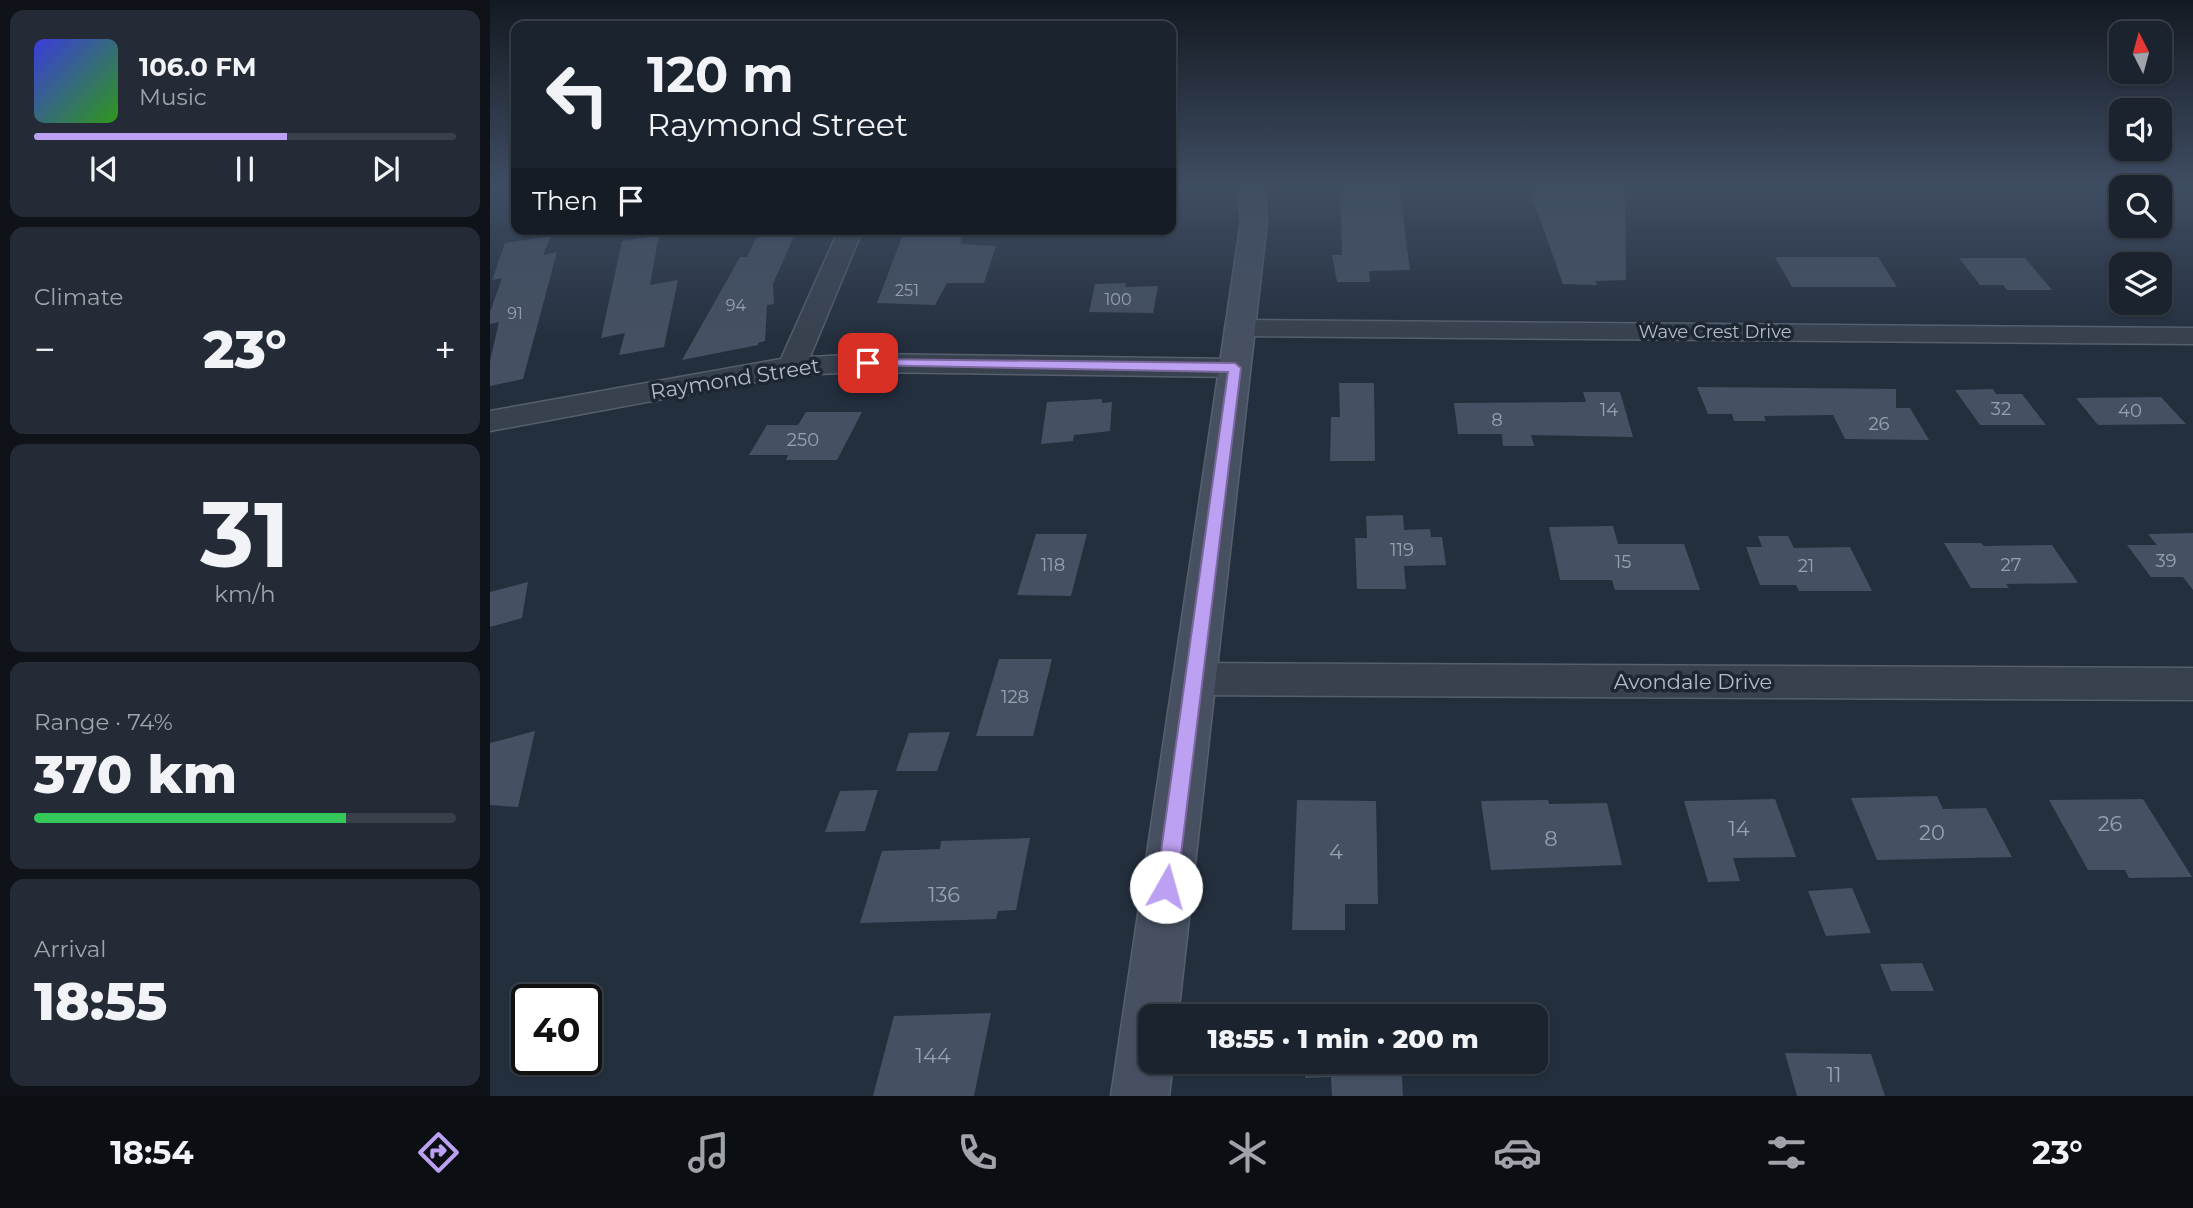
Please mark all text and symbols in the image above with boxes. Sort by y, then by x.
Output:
north arrow [2109,21,2172,84]
map controls [2109,21,2172,315]
text: 120 m [647,45,794,104]
icon: left [532,49,623,140]
text: 106.0 FM [139,51,257,83]
text: Music [139,83,207,111]
button: sound [2109,98,2172,161]
text: Raymond Street [647,105,908,144]
icon: previous [85,150,123,188]
icon: pause [226,150,264,188]
icon: next [367,150,405,188]
button: search [2109,175,2172,238]
icon: arrive [612,182,650,220]
text: Then [532,185,598,217]
button: layers [2109,252,2172,315]
house number: 251 [895,281,919,300]
text: Climate [34,283,123,311]
house number: 100 [1105,290,1131,309]
house number: 94 [726,296,747,315]
house number: 91 [507,304,523,323]
text: 23° [203,318,287,381]
street label: Wave Crest Drive [1638,321,1792,343]
text: − [34,326,56,373]
text: + [434,326,456,373]
pin [838,333,898,393]
icon: arrive [849,344,887,382]
street label: Raymond Street [648,353,821,404]
house number: 32 [1991,398,2011,420]
house number: 14 [1600,399,1618,421]
house number: 40 [2118,400,2142,422]
house number: 8 [1491,409,1503,431]
house number: 26 [1868,413,1890,435]
house number: 250 [787,429,819,451]
text: 31 [200,479,290,590]
house number: 119 [1390,539,1414,561]
house number: 39 [2155,550,2177,572]
house number: 15 [1615,551,1631,573]
house number: 118 [1041,554,1065,576]
house number: 27 [2001,554,2021,576]
house number: 21 [1798,555,1814,577]
text: km/h [214,580,276,608]
street label: Avondale Drive [1614,669,1772,694]
house number: 128 [1001,686,1029,708]
text: Range · 74% [34,708,173,736]
text: 370 km [34,743,237,806]
house number: 26 [2098,811,2123,836]
house number: 14 [1728,816,1750,841]
house number: 20 [1919,820,1945,845]
house number: 8 [1544,826,1558,851]
house number: 4 [1329,839,1343,864]
position arrow [1129,850,1203,924]
house number: 136 [928,882,960,907]
text: Arrival [34,935,107,963]
text: 18:55 [34,970,167,1033]
speed limit sign: 40 [511,984,602,1075]
text: 18:55 · 1 min · 200 m [1207,1023,1479,1055]
house number: 144 [915,1043,951,1068]
house number: 11 [1826,1062,1842,1087]
icon: directions [414,1128,463,1177]
icon: music [684,1128,733,1177]
icon: phone [953,1128,1002,1177]
icon: climate [1223,1128,1272,1177]
icon: car [1493,1128,1542,1177]
icon: filters [1762,1128,1811,1177]
text: 18:54 [110,1133,193,1172]
text: 23° [2032,1133,2083,1172]

